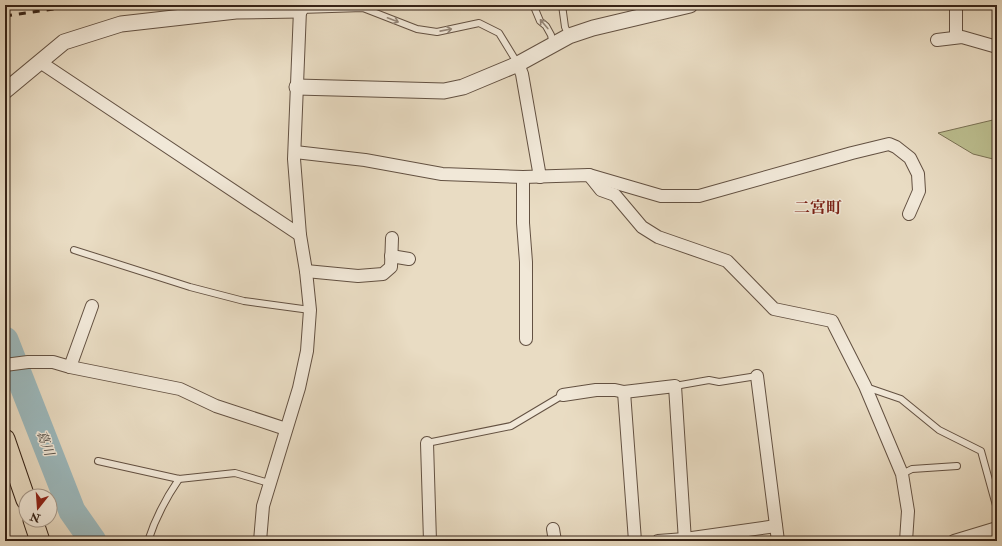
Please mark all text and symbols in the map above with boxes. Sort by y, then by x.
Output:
one-way arrow [387,16,399,24]
one-way arrow [540,19,548,30]
one-way arrow [440,26,453,34]
district label: 二宮町 [794,198,842,218]
water label: 葛川 [33,428,58,460]
north arrow [18,488,58,528]
text: N [28,509,43,525]

